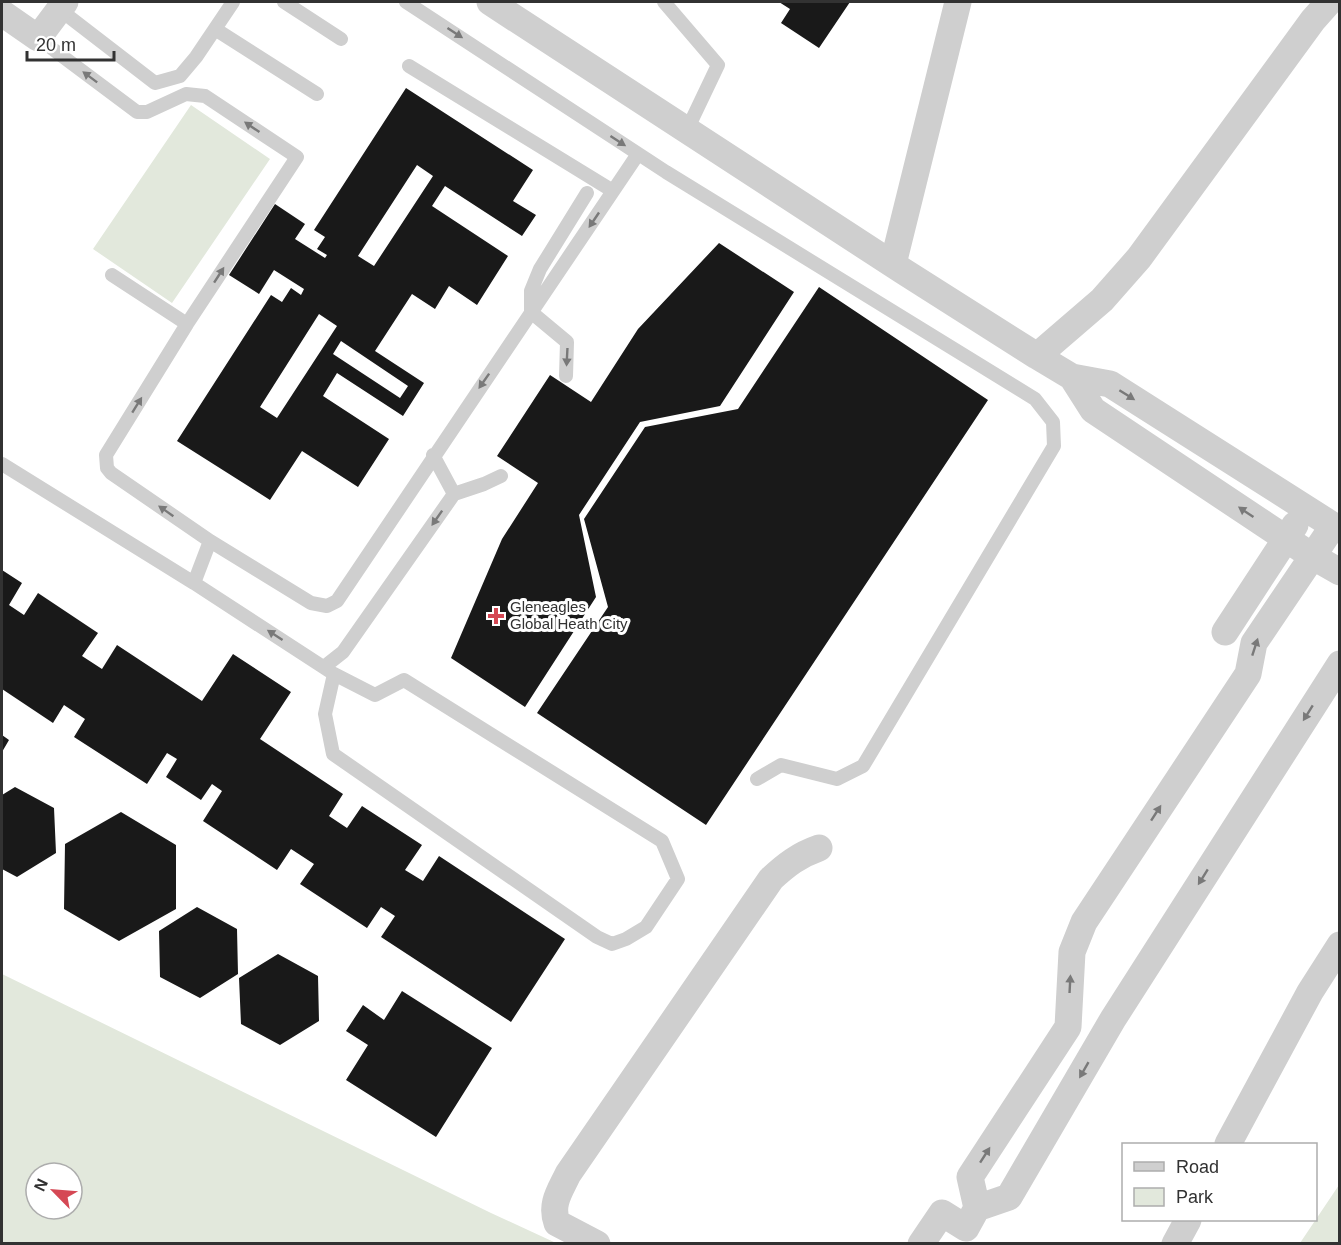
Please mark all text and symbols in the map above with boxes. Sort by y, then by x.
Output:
scale bar [27,24,114,62]
one-way arrow [447,27,463,39]
text: 20 m [36,35,76,55]
one-way arrow [83,71,99,83]
one-way arrow [244,122,260,133]
one-way arrow [610,135,626,146]
one-way arrow [588,211,599,228]
one-way arrow [213,267,224,283]
one-way arrow [562,347,571,366]
one-way arrow [479,373,490,389]
one-way arrow [1119,389,1135,400]
one-way arrow [131,397,142,413]
one-way arrow [158,505,174,517]
one-way arrow [1238,507,1254,518]
one-way arrow [432,510,444,525]
place label: Gleneagles Global Heath City [510,598,628,632]
marker: Gleneagles Global Heath City [487,607,505,625]
one-way arrow [267,630,283,641]
one-way arrow [1251,638,1260,656]
one-way arrow [1302,705,1313,721]
one-way arrow [1151,805,1162,822]
one-way arrow [1198,869,1209,886]
one-way arrow [1066,975,1075,994]
one-way arrow [1078,1062,1089,1078]
legend [1122,1143,1317,1221]
one-way arrow [979,1147,991,1163]
text: Road [1176,1157,1219,1177]
north arrow [24,1161,84,1221]
text: N [31,1176,51,1194]
text: Park [1176,1187,1214,1207]

